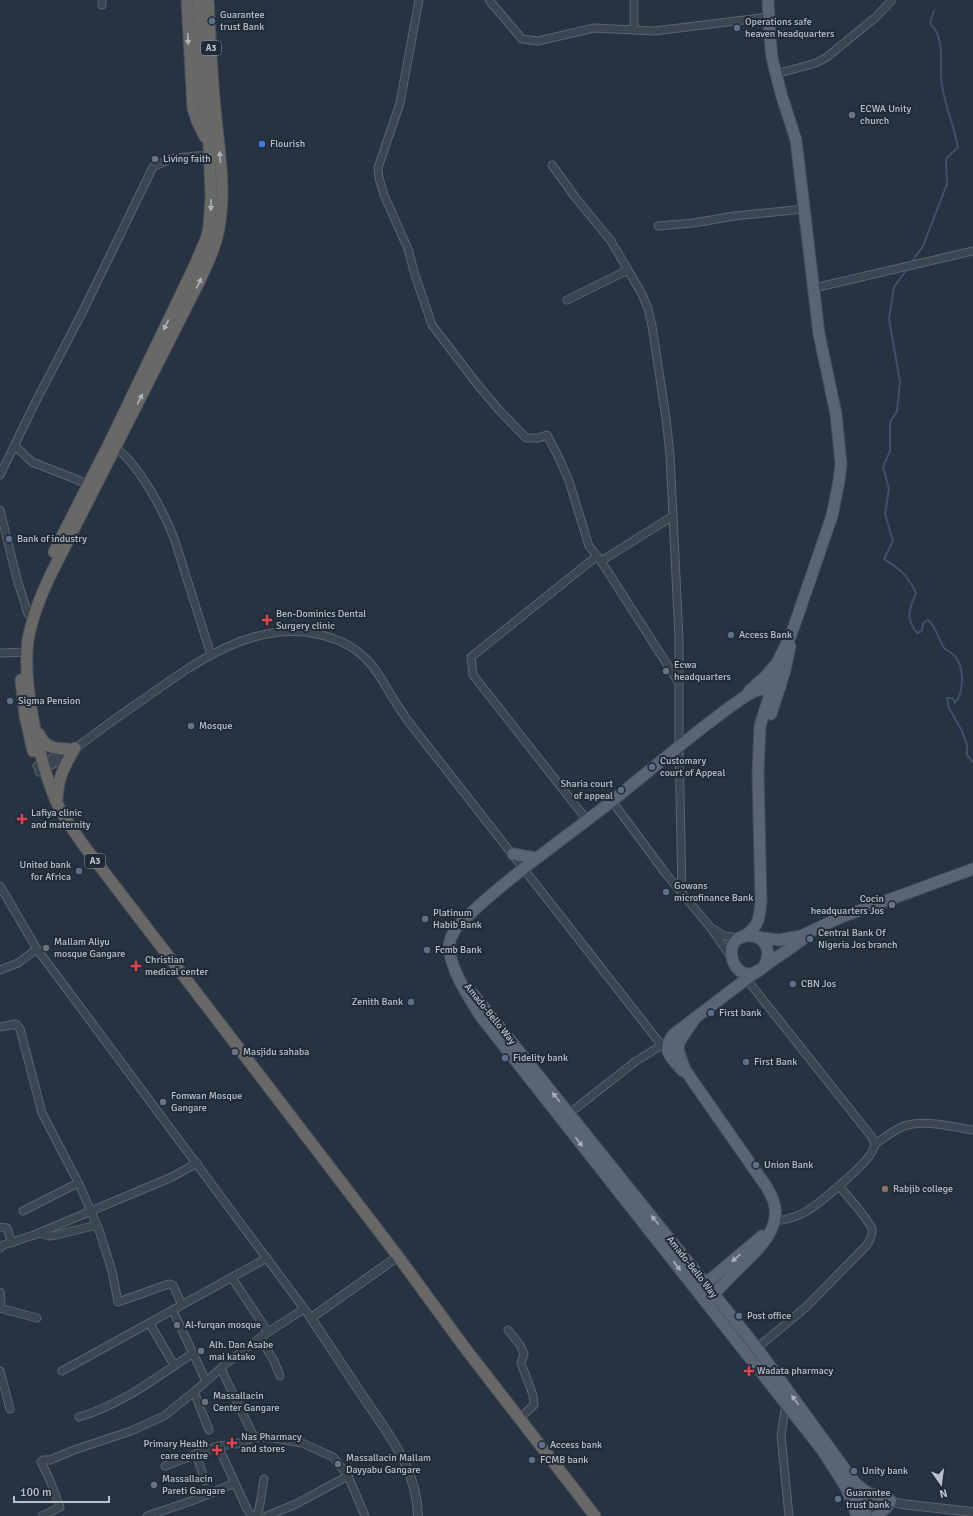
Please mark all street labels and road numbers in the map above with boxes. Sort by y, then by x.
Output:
road number: A3 [201,41,221,55]
road number: A3 [85,854,105,868]
street label: Amado-Bello Way [462,981,518,1047]
street label: Amado-Bello Way [664,1234,720,1300]

